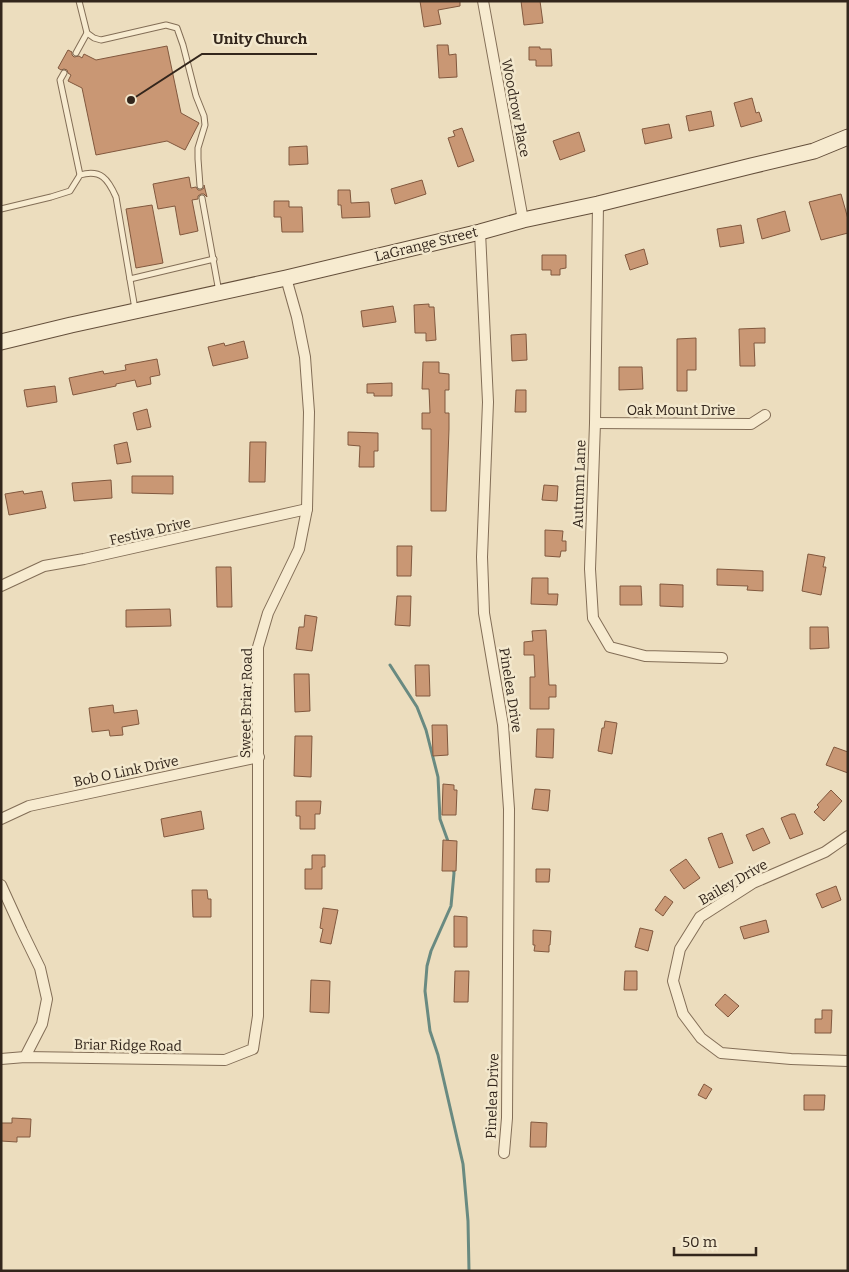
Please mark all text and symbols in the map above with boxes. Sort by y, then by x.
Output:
callout: Unity Church [202,24,317,54]
text: Unity Church [213,30,308,48]
street label: Woodrow Place [498,58,533,159]
street label: LaGrange Street [373,223,479,265]
street label: Oak Mount Drive [627,402,735,419]
street label: Autumn Lane [569,439,590,529]
street label: Festiva Drive [108,514,192,549]
street label: Pinelea Drive [495,646,526,734]
street label: Sweet Briar Road [237,648,256,758]
street label: Bob O Link Drive [72,752,180,791]
street label: Bailey Drive [696,856,771,909]
street label: Briar Ridge Road [74,1036,182,1055]
street label: Pinelea Drive [483,1053,502,1139]
scale bar [674,1224,756,1256]
text: 50 m [682,1233,718,1251]

